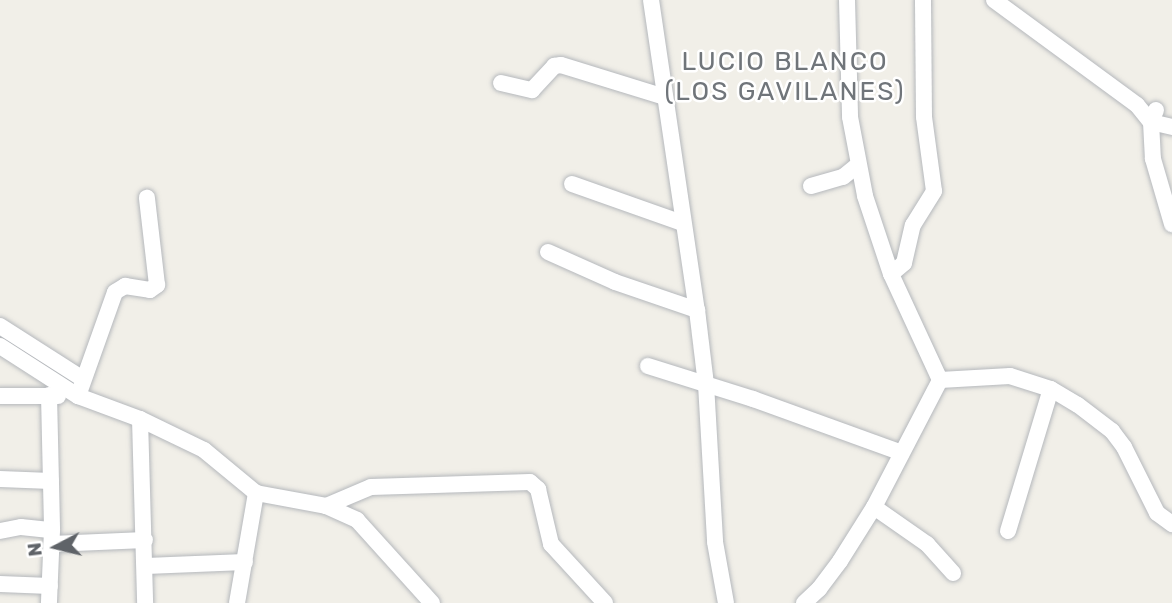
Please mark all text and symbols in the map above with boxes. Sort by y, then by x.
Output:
district label: LUCIO BLANCO (LOS GAVILANES) [666,46,904,108]
north arrow [21,512,91,582]
text: N [22,541,47,558]

